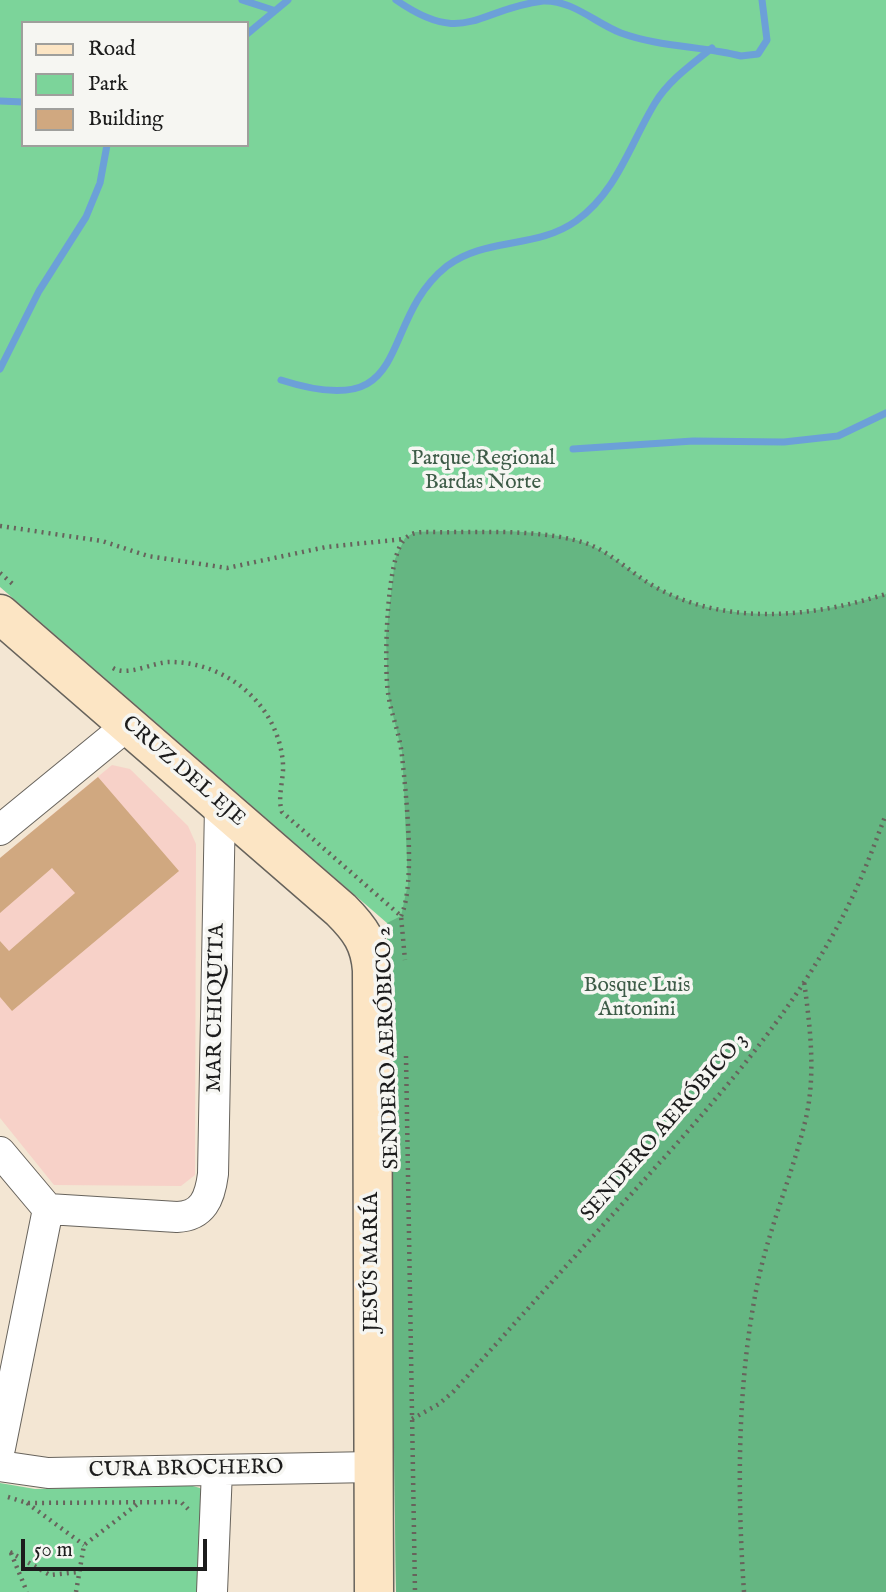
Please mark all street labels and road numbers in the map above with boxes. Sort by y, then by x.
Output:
street label: CRUZ DEL EJE [116,712,250,832]
street label: MAR CHIQUITA [203,923,231,1093]
street label: SENDERO AERÓBICO 2 [372,926,406,1170]
street label: SENDERO AERÓBICO 3 [576,1029,754,1227]
street label: JESÚS MARÍA [360,1192,386,1332]
street label: CURA BROCHERO [88,1456,284,1484]

